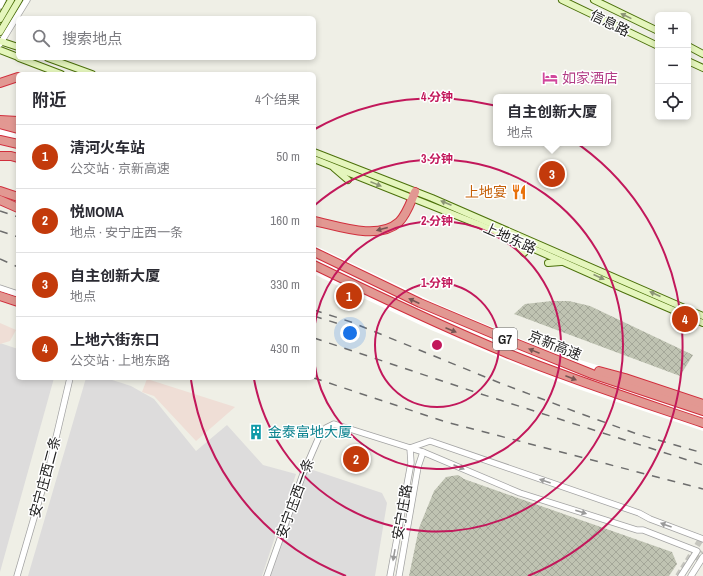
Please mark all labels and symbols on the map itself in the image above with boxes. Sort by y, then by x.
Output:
street label: 信息路 [587,6,633,40]
one-way arrow [620,13,631,19]
hotel icon: 如家酒店 [541,69,559,87]
place label: 如家酒店 [562,69,618,87]
text: 4 分钟 [421,89,453,105]
text: 3 分钟 [421,151,453,167]
pin: 3 [539,159,565,189]
one-way arrow [371,181,383,187]
place label: 上地宴 [465,183,507,201]
restaurant icon: 上地宴 [510,183,528,201]
one-way arrow [439,200,451,206]
text: 2 分钟 [421,213,453,229]
street label: 上地东路 [481,218,539,258]
one-way arrow [376,226,388,232]
one-way arrow [593,274,604,280]
text: 1 分钟 [421,275,453,291]
pin: 1 [336,281,362,311]
one-way arrow [649,291,660,297]
one-way arrow [409,298,420,304]
pin: 4 [672,304,698,334]
your location [340,323,360,343]
street label: 京新高速 [526,326,584,364]
one-way arrow [445,327,457,333]
road number: G7 [493,328,517,350]
centre of rings [430,338,444,352]
one-way arrow [528,348,540,354]
one-way arrow [566,375,578,381]
building icon: 金泰富地大厦 [247,423,265,441]
place label: 金泰富地大厦 [268,423,352,441]
street label: 安宁庄西二条 [25,434,65,520]
pin: 2 [343,444,369,474]
street label: 安宁庄西一条 [272,455,318,541]
one-way arrow [453,464,465,471]
one-way arrow [538,477,550,483]
street label: 安宁庄路 [388,483,416,541]
one-way arrow [575,510,587,516]
one-way arrow [660,522,672,528]
one-way arrow [391,549,397,561]

